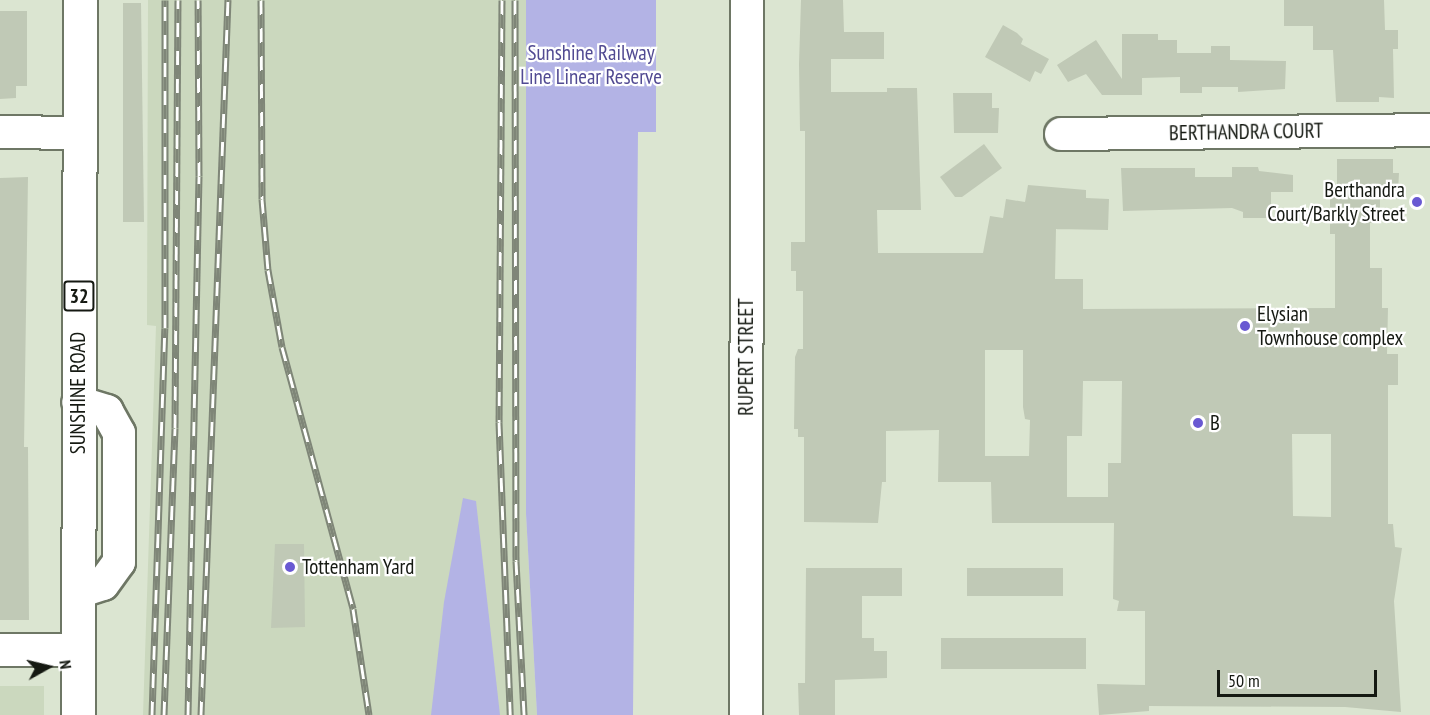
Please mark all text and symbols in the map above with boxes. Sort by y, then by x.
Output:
park label: Sunshine Railway Line Linear Reserve [520,40,662,90]
street label: BERTHANDRA COURT [1168,118,1324,146]
place label: Berthandra Court/Barkly Street [1267,177,1405,227]
marker: Berthandra Court/Barkly Street [1410,195,1424,209]
road number: 32 [62,279,96,313]
street label: RUPERT STREET [733,298,759,416]
place label: Elysian Townhouse complex [1257,301,1403,351]
marker: Elysian Townhouse complex [1238,319,1252,333]
street label: SUNSHINE ROAD [65,332,91,454]
place label: B [1210,410,1220,436]
marker: B [1191,416,1205,430]
place label: Tottenham Yard [302,554,415,580]
marker: Tottenham Yard [283,560,297,574]
north arrow [18,637,78,697]
scale bar [1220,658,1380,696]
text: N [55,659,76,670]
text: 50 m [1228,669,1260,692]

